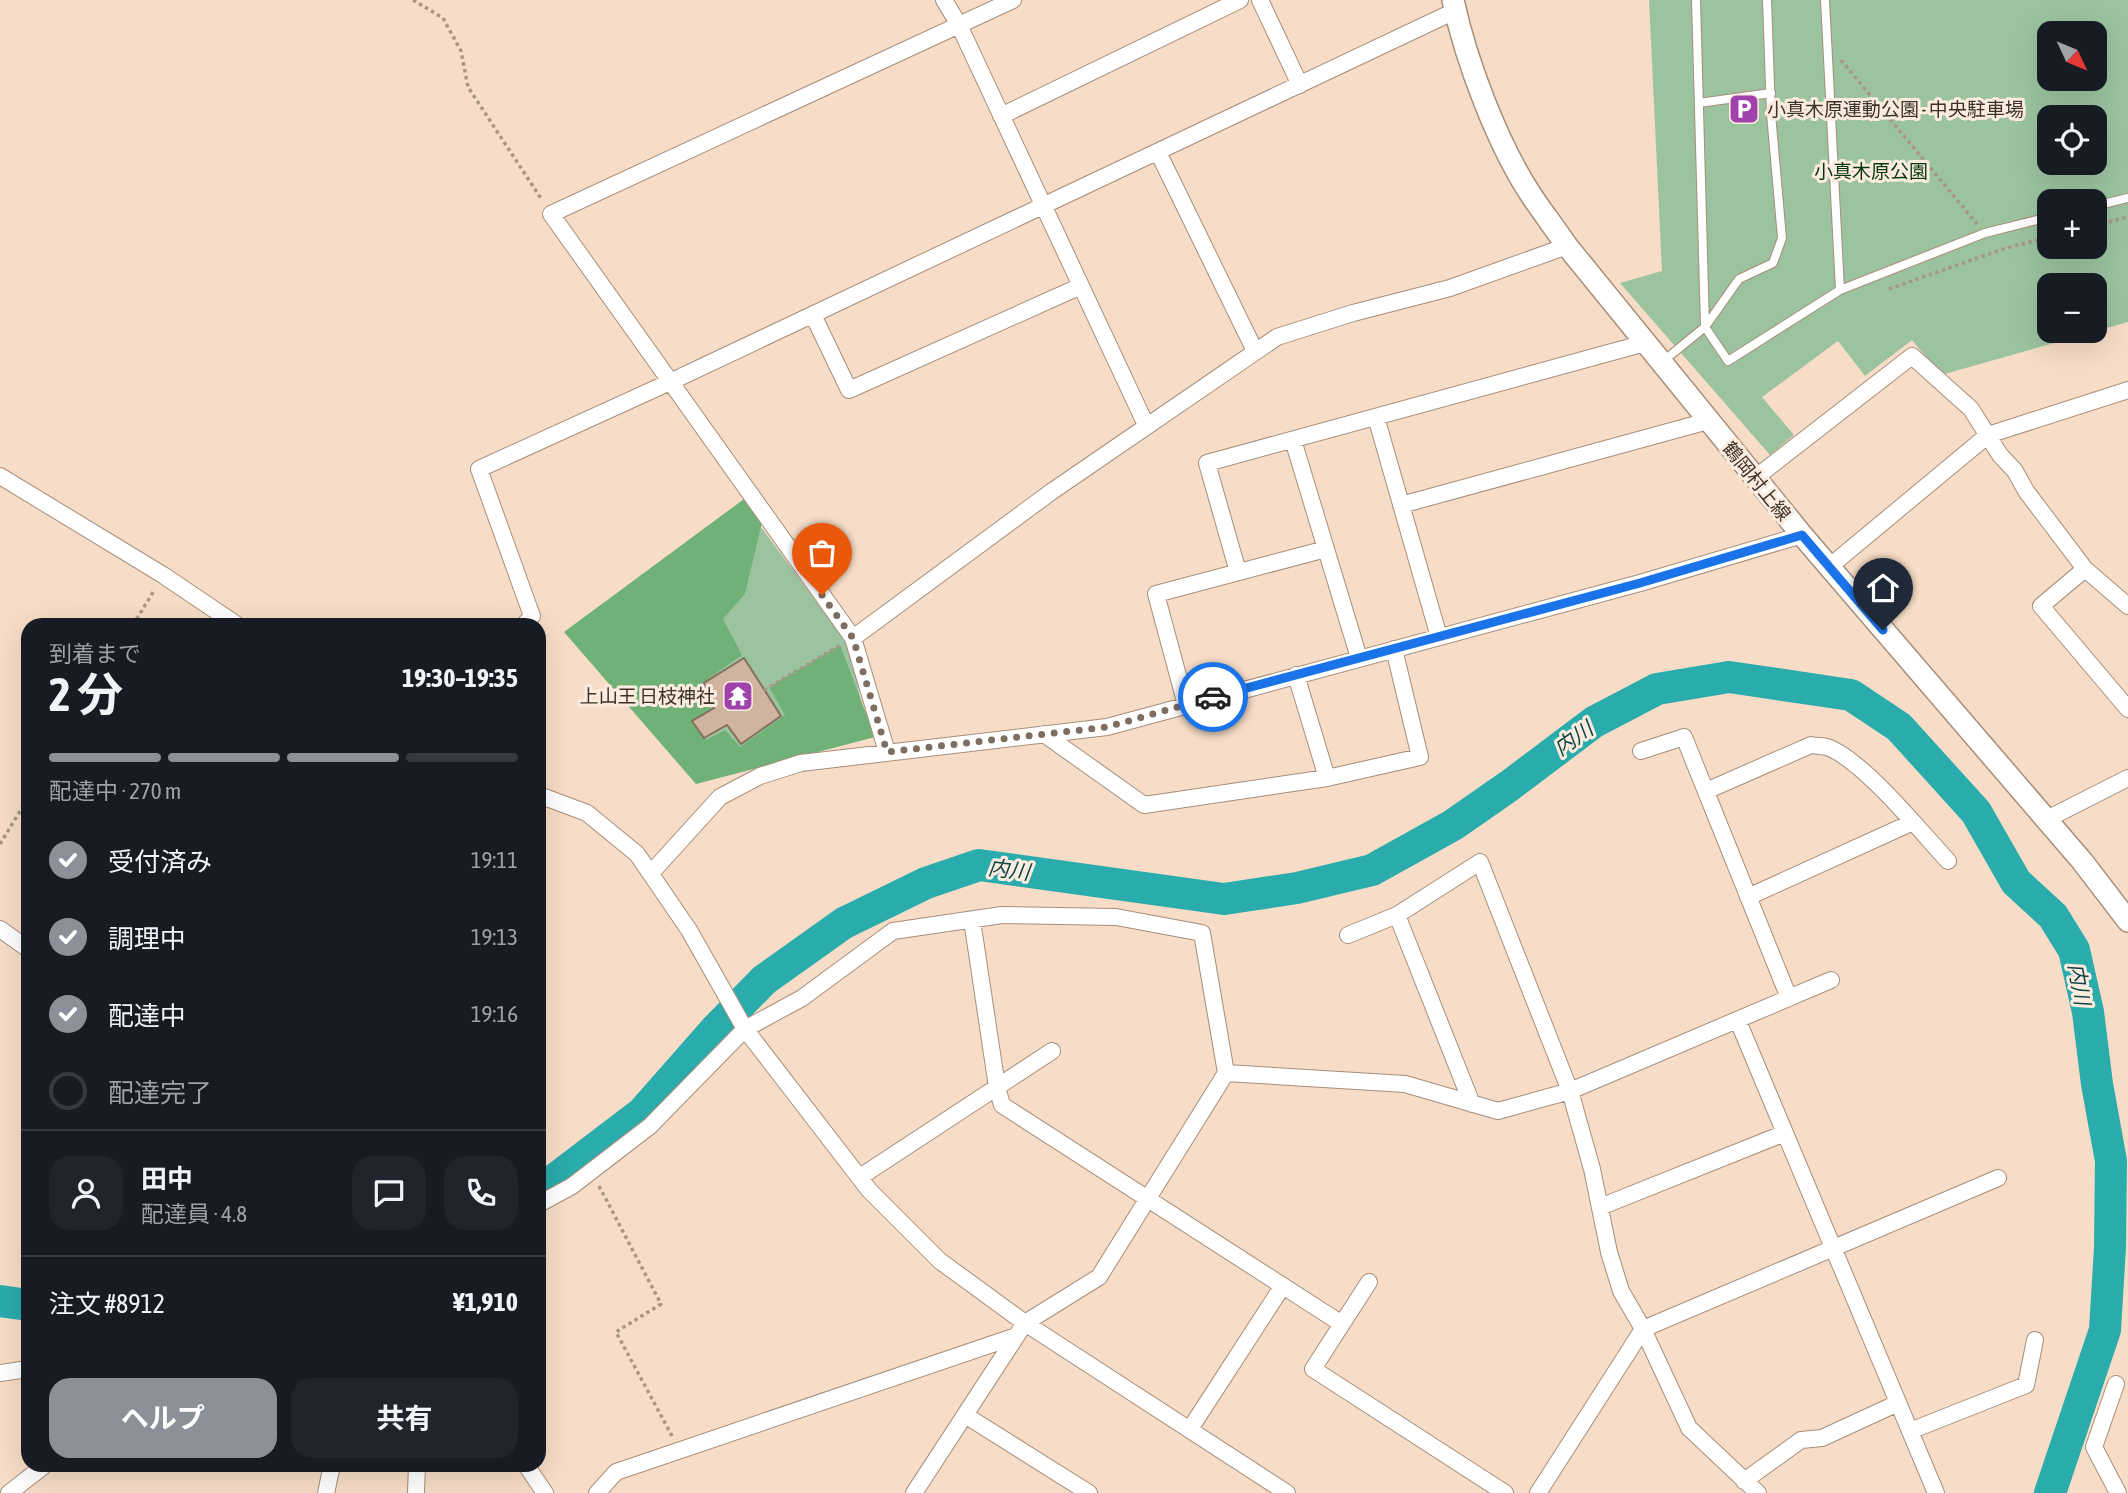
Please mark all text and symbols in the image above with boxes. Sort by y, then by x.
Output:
north arrow [2037,21,2107,91]
map controls [2037,21,2107,343]
parking icon: 小真木原運動公園 - 中央駐車場 [1727,92,1761,126]
place label: 小真木原運動公園 - 中央駐車場 [1767,98,2024,120]
button: locate [2037,105,2107,175]
park label: 小真木原公園 [1814,160,1928,182]
button: + [2037,189,2107,259]
button: − [2037,273,2107,343]
street label: 鶴岡村上線 [1719,437,1795,525]
pin [792,523,852,595]
icon: bag [803,534,841,572]
pin [1853,558,1913,630]
icon: home [1864,569,1902,607]
text: 到着まで [49,641,141,667]
courier [1178,662,1248,732]
text: 19:30–19:35 [402,663,518,693]
text: 2 分 [49,668,123,721]
icon: car [1194,678,1232,716]
temple icon: 上山王 日枝神社 [721,679,755,713]
place label: 上山王 日枝神社 [579,685,715,707]
water label: 内川 [1549,715,1599,760]
text: 配達中 · 270 m [49,778,181,804]
icon: check [49,841,87,879]
text: 受付済み [108,847,212,877]
text: 19:11 [471,847,518,873]
water label: 内川 [987,855,1033,884]
icon: check [49,918,87,956]
text: 調理中 [108,924,186,954]
text: 19:13 [471,924,518,950]
water label: 内川 [2065,961,2096,1009]
icon: check [49,995,87,1033]
text: 配達中 [108,1001,186,1031]
text: 19:16 [471,1001,518,1027]
text: 配達完了 [108,1078,212,1108]
button: person [49,1156,123,1230]
button: chat [352,1156,426,1230]
button: phone [444,1156,518,1230]
text: 田中 [141,1164,193,1194]
text: 配達員 · 4.8 [141,1201,247,1227]
text: ¥1,910 [453,1287,518,1317]
text: 注文 #8912 [49,1289,165,1319]
button: ヘルプ [49,1378,277,1458]
button: 共有 [291,1378,518,1458]

